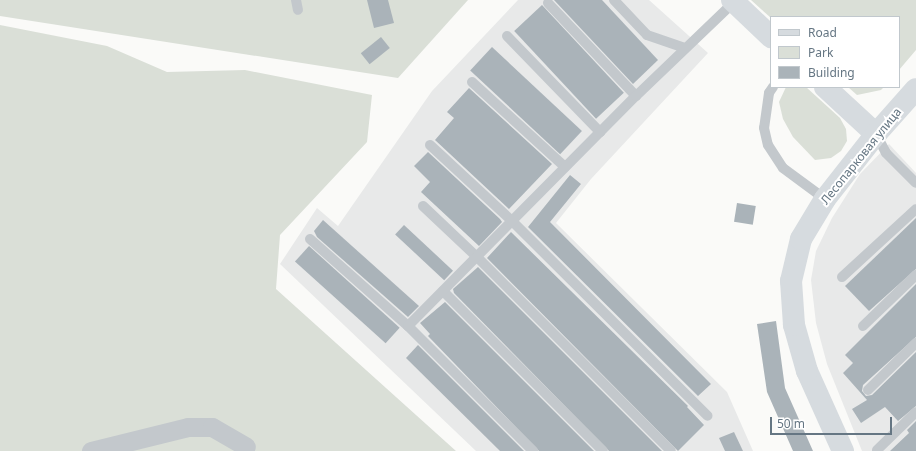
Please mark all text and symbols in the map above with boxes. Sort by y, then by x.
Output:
legend [770,16,900,88]
text: Road [808,24,837,41]
text: Park [808,44,833,61]
text: Building [808,64,855,81]
street label: Лесопарковая улица [818,105,904,207]
scale bar [772,409,894,435]
text: 50 m [777,415,805,432]

